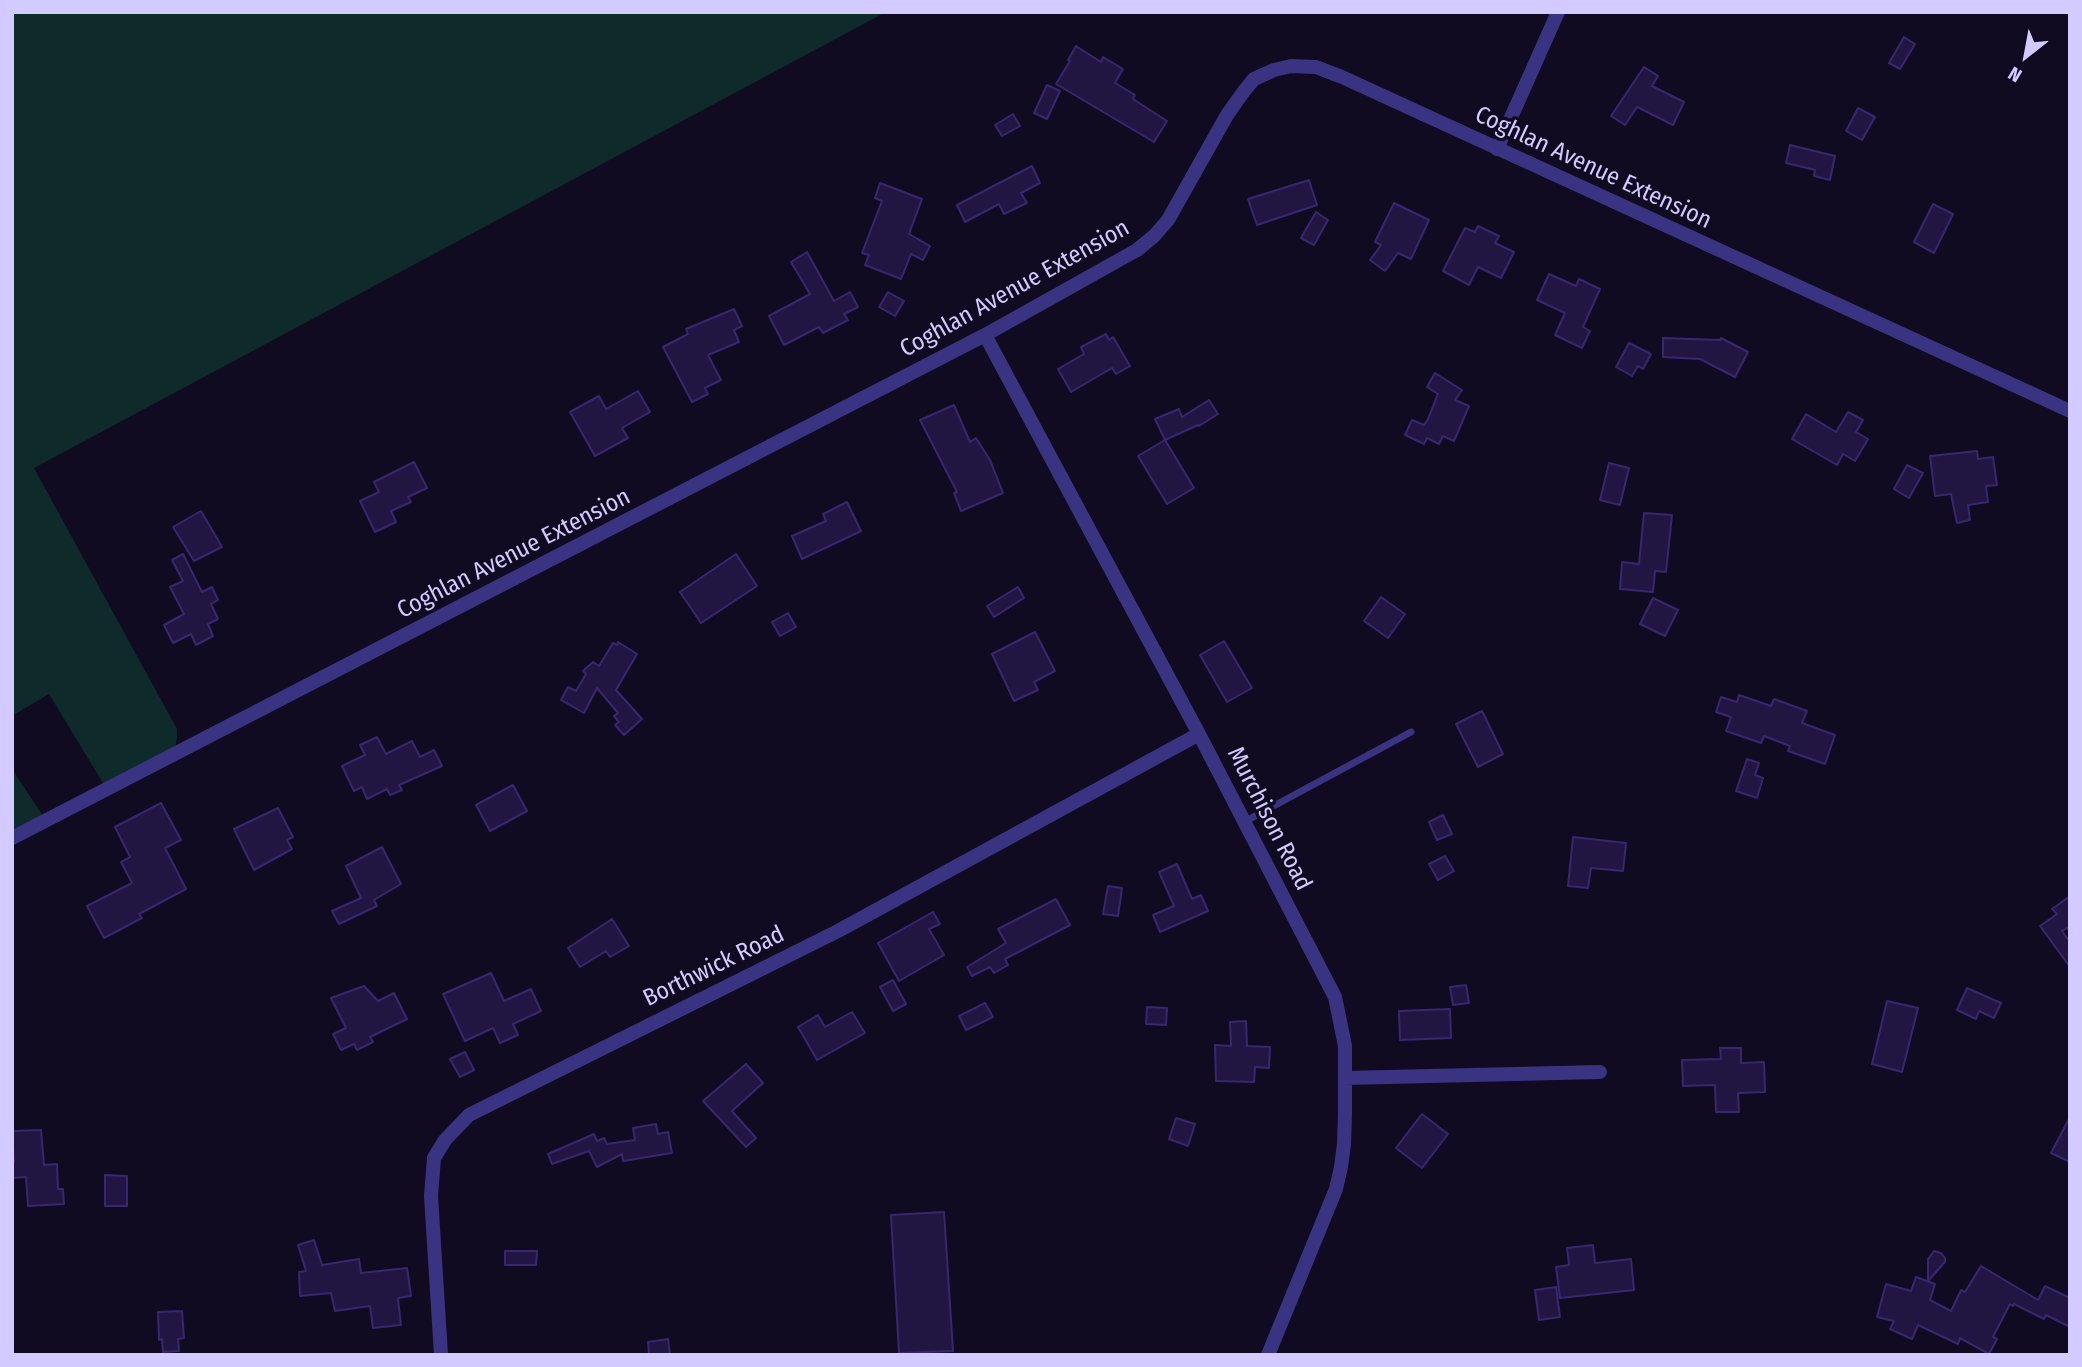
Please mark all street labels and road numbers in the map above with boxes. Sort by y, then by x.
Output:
street label: Coghlan Avenue Extension [1470,101,1716,235]
street label: Coghlan Avenue Extension [895,214,1135,364]
street label: Coghlan Avenue Extension [393,483,635,625]
street label: Murchison Road [1220,742,1318,896]
street label: Borthwick Road [639,920,789,1014]

